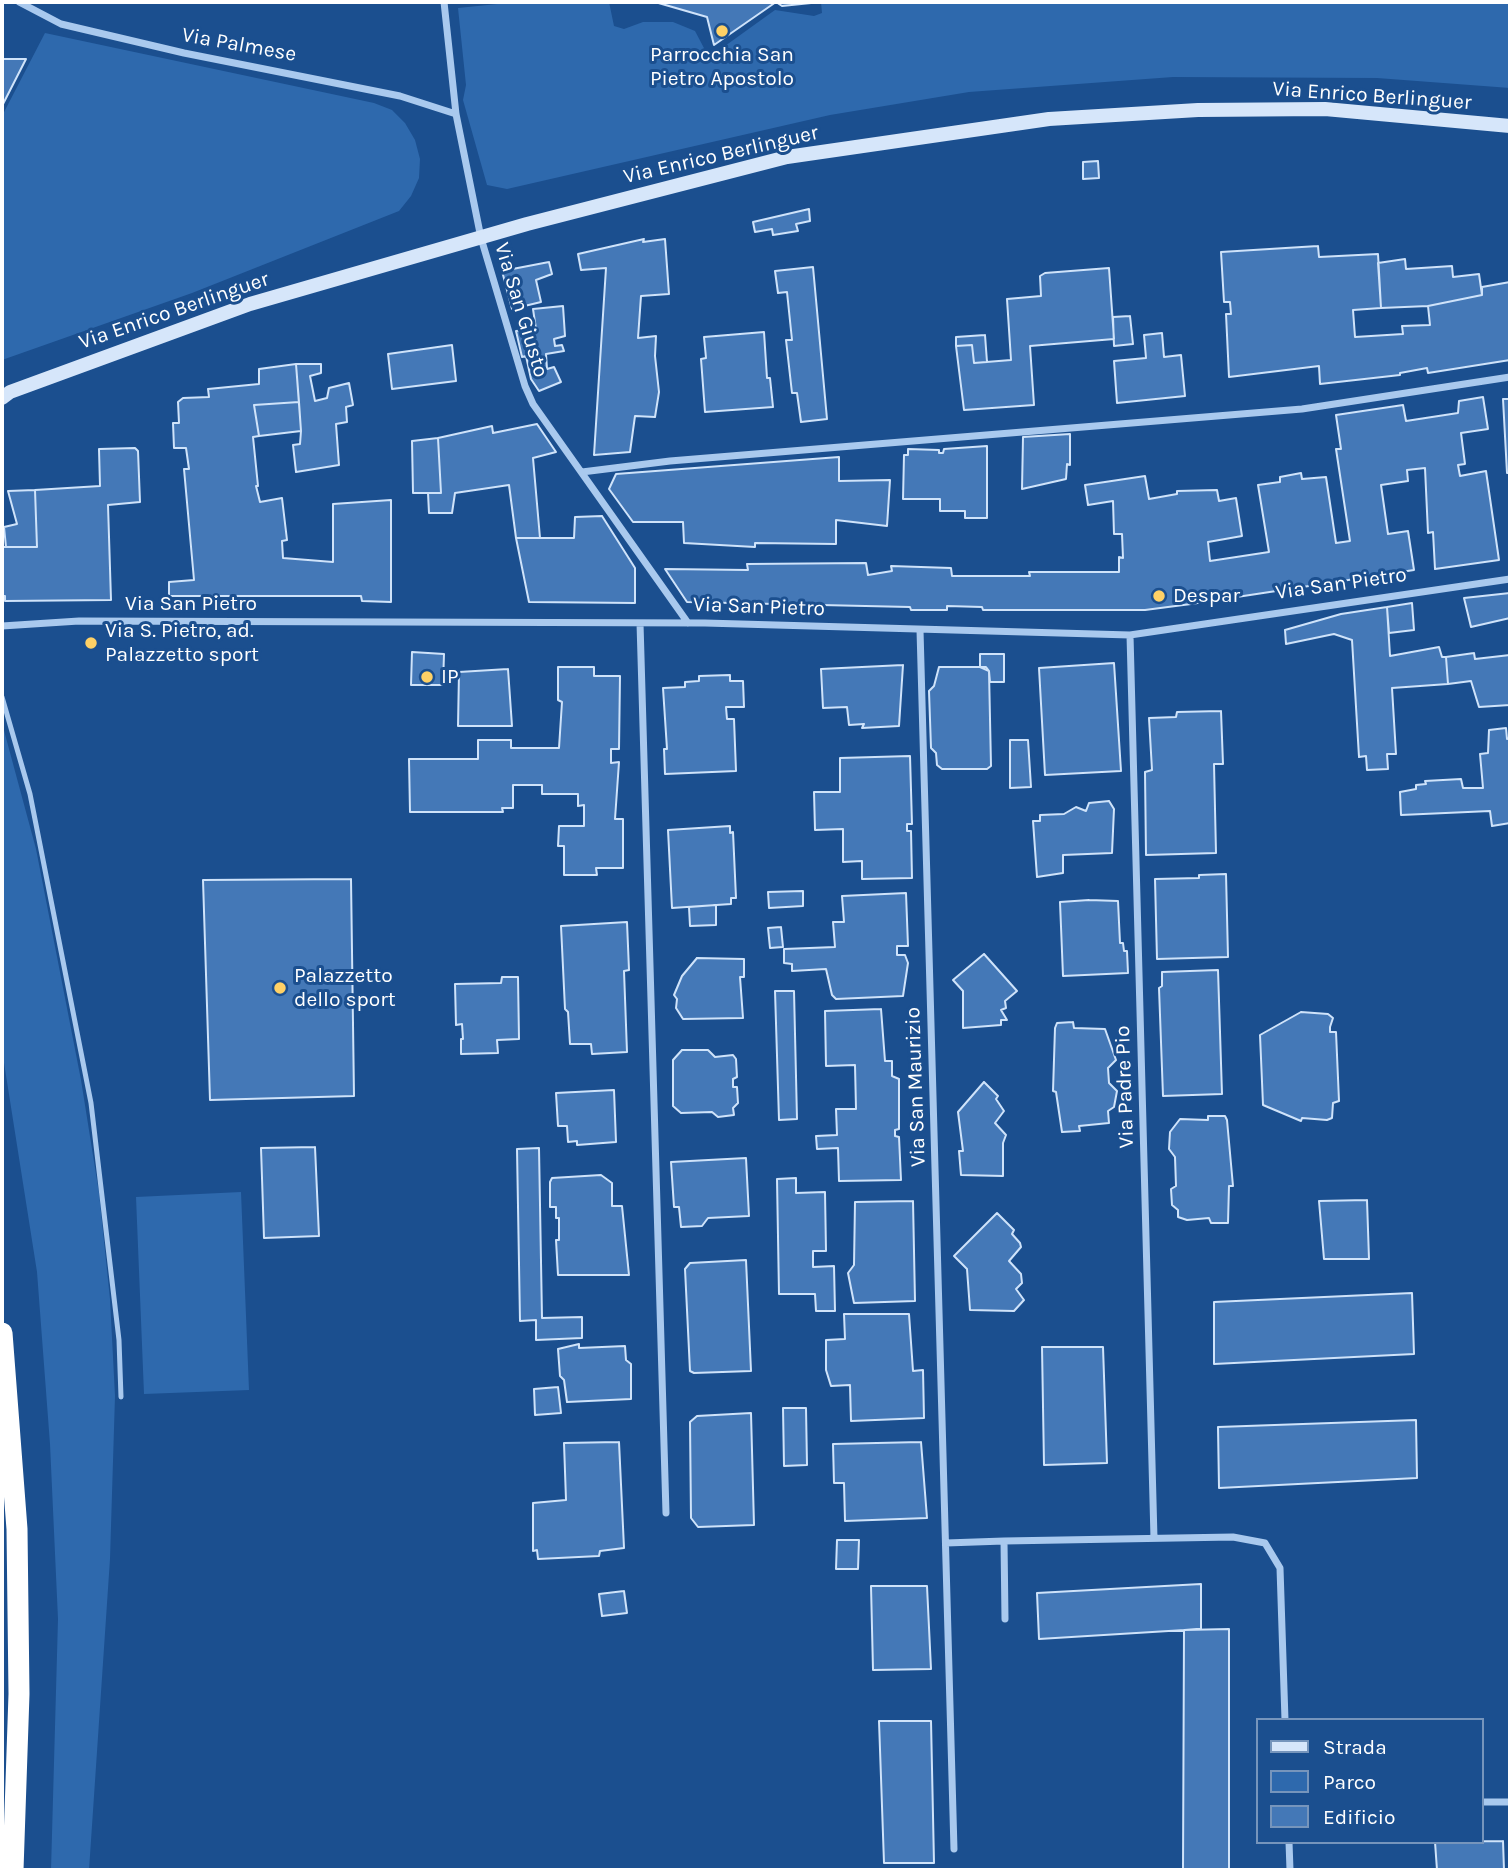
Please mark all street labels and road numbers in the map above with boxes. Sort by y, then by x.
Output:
street label: Via Palmese [180,23,298,67]
street label: Via Enrico Berlinguer [1272,76,1472,116]
street label: Via Enrico Berlinguer [621,120,821,190]
street label: Via San Giusto [489,240,553,380]
street label: Via Enrico Berlinguer [76,267,272,355]
street label: Via San Pietro [1274,562,1408,606]
street label: Via San Pietro [125,591,257,617]
street label: Via San Pietro [693,592,825,622]
street label: Via San Maurizio [901,1007,931,1167]
street label: Via Padre Pio [1110,1025,1140,1149]

